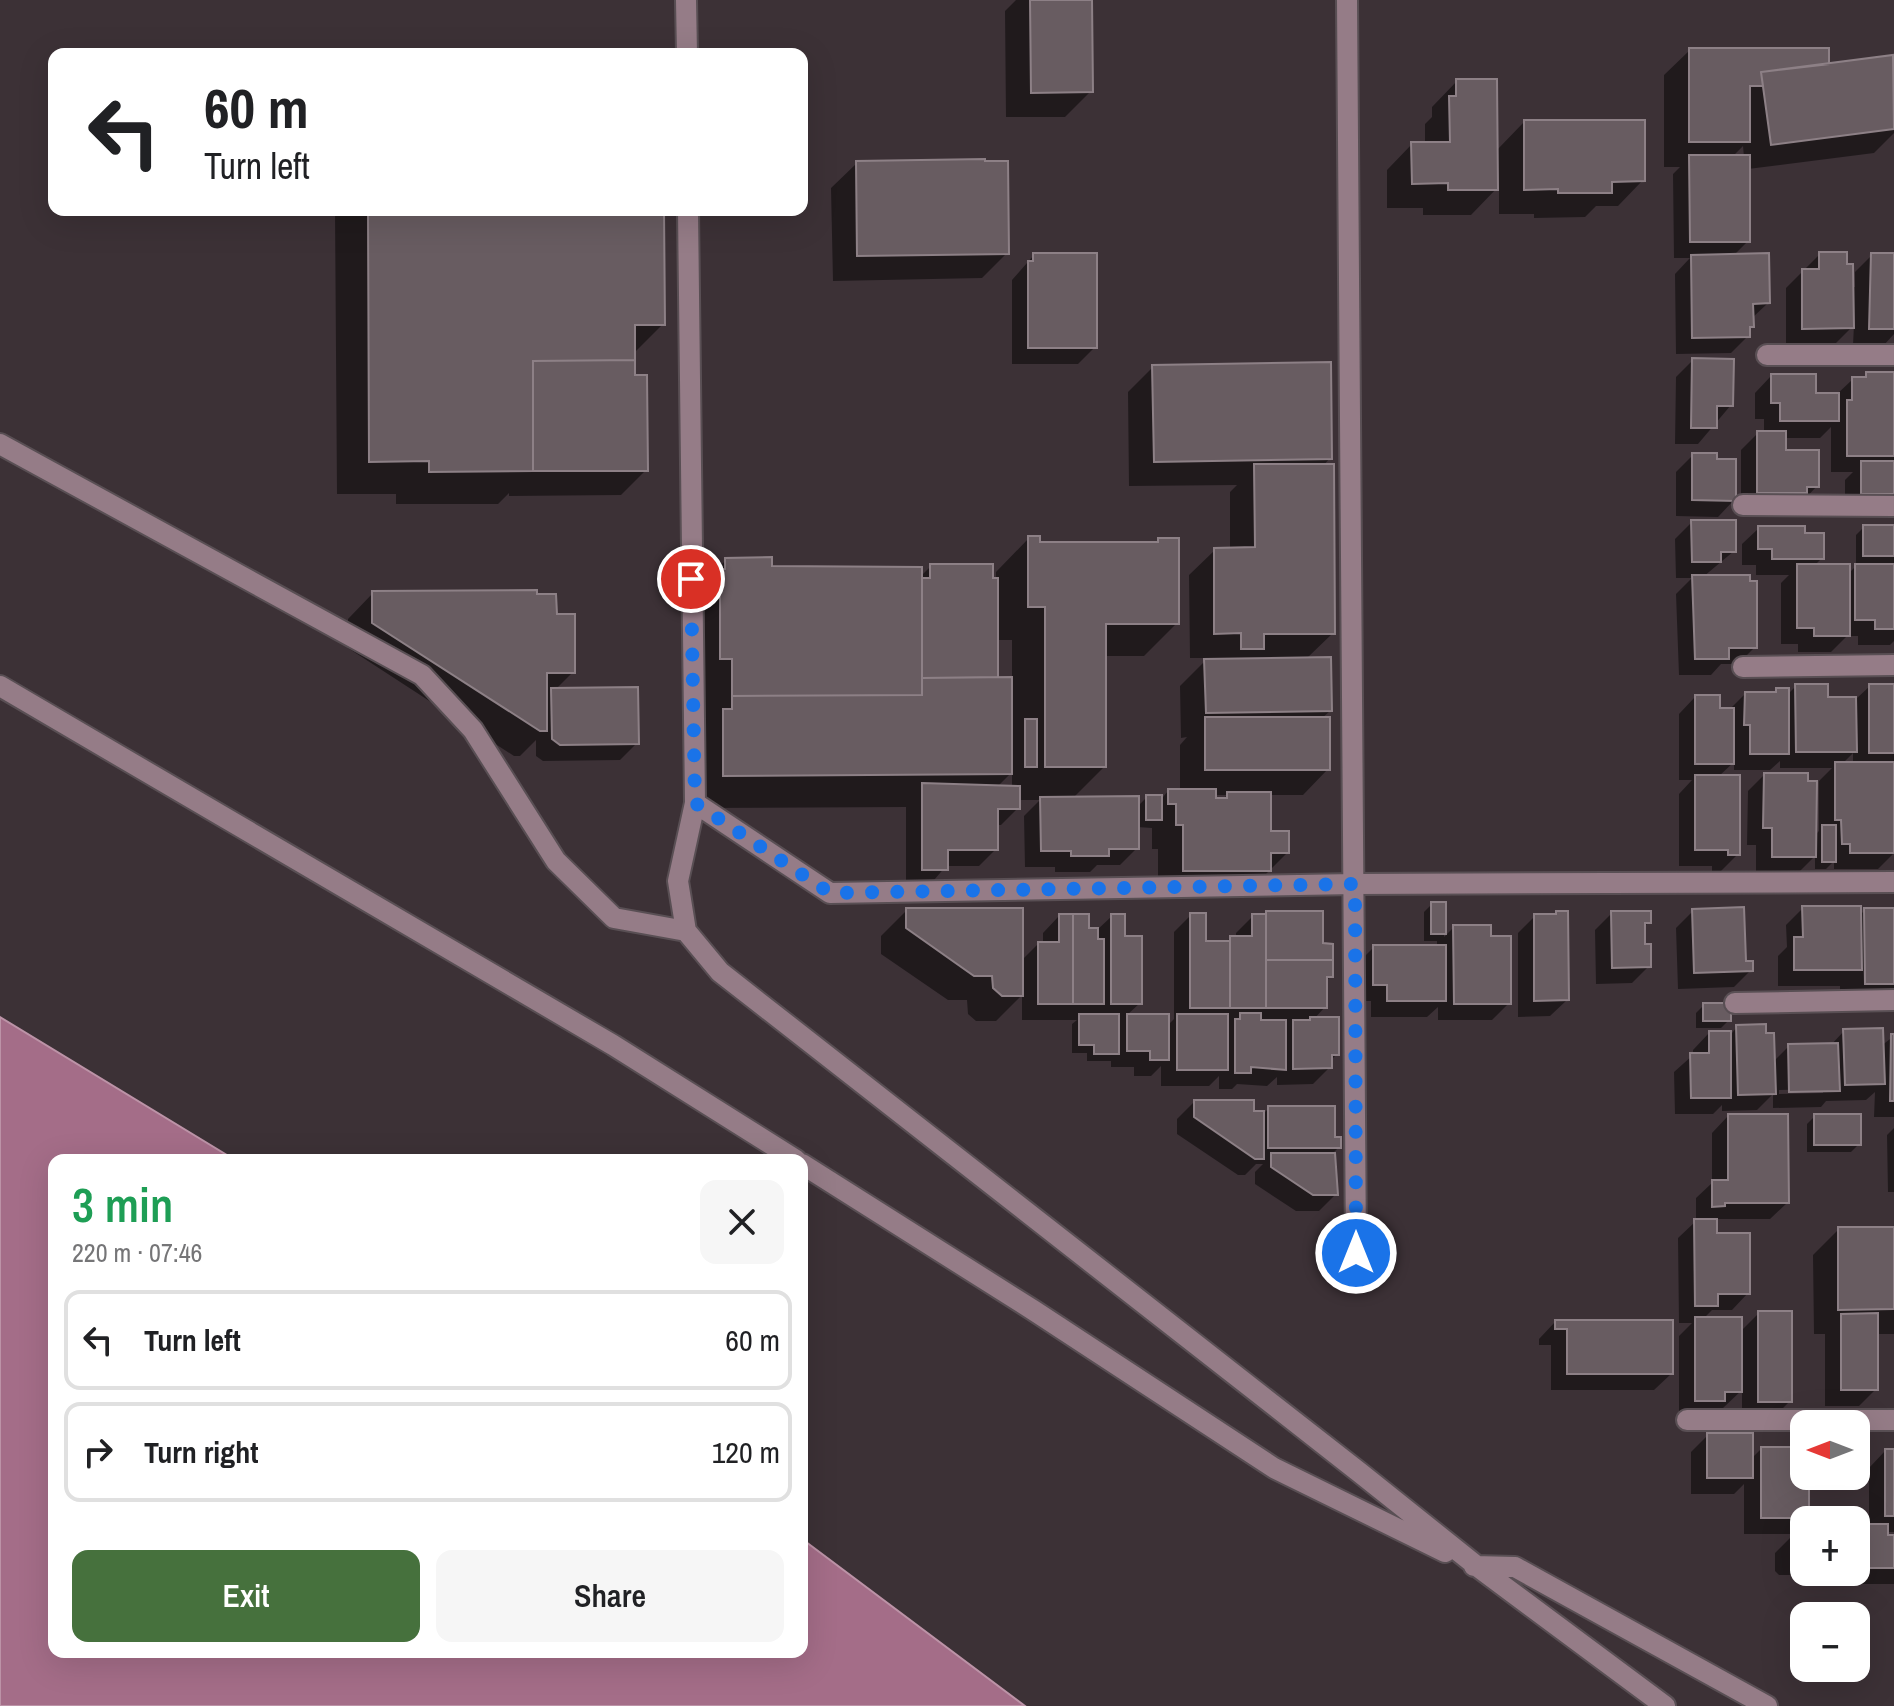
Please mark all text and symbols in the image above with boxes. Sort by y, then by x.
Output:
text: 60 m [204,70,309,145]
icon: left [72,80,176,184]
text: Turn left [204,142,310,190]
pin [657,545,725,613]
icon: arrive [669,557,713,601]
text: 3 min [72,1172,173,1237]
button: close [700,1180,784,1264]
position arrow [1314,1211,1398,1295]
text: 220 m · 07:46 [72,1235,202,1270]
icon: left [76,1318,120,1362]
text: Turn left [144,1320,241,1360]
text: 60 m [725,1320,780,1360]
north arrow [1790,1410,1870,1490]
map controls [1790,1410,1870,1682]
icon: right [76,1430,120,1474]
text: Turn right [144,1432,258,1472]
text: 120 m [712,1432,780,1472]
button: + [1790,1506,1870,1586]
button: Exit [72,1550,420,1642]
button: Share [436,1550,784,1642]
button: − [1790,1602,1870,1682]

